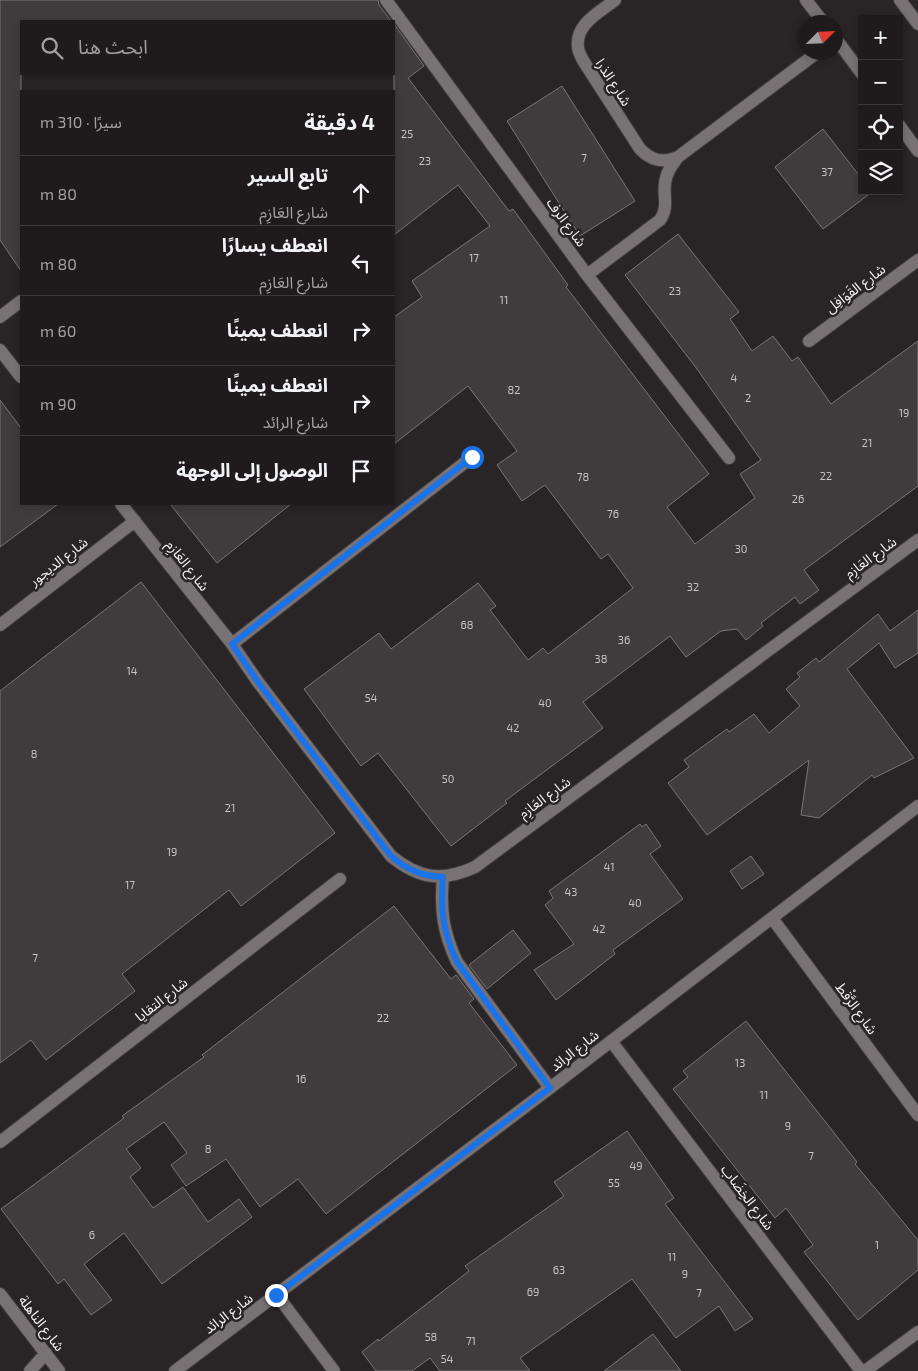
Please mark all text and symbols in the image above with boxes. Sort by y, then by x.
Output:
north arrow [798,15,843,60]
map controls [858,15,903,195]
button: + [858,15,903,60]
search box [20,20,395,75]
icon: search [38,34,66,62]
text: ابحث هنا [78,35,148,58]
street label: شارع الذرا [590,55,636,110]
button: − [858,60,903,105]
button: locate [858,105,903,150]
text: 4 دقيقة [304,109,375,134]
text: سيرًا · 310 m [40,112,122,131]
house number: 25 [401,127,413,140]
button: layers [858,150,903,195]
house number: 7 [581,151,587,164]
house number: 23 [419,154,431,167]
text: تابع السير [248,163,328,186]
house number: 37 [821,165,833,178]
icon: ahead [347,179,375,207]
text: 80 m [40,184,77,203]
street label: شارع الرف [541,194,590,252]
text: شارع العَازِم [259,202,328,221]
text: انعطف يسارًا [222,233,328,256]
icon: left [347,249,375,277]
house number: 17 [469,251,479,264]
text: 80 m [40,254,77,273]
street label: شارع القَوَافِل [822,260,890,318]
text: شارع العَازِم [259,272,328,291]
house number: 23 [669,284,681,297]
house number: 11 [500,293,508,306]
icon: right [347,317,375,345]
text: انعطف يمينًا [227,318,328,341]
text: 60 m [40,321,76,340]
house number: 4 [731,371,738,384]
text: انعطف يمينًا [227,373,328,396]
house number: 82 [508,383,520,396]
icon: right [347,389,375,417]
house number: 2 [745,391,751,404]
text: 90 m [40,394,76,413]
house number: 19 [899,406,909,419]
text: شارع الرائد [263,412,328,431]
house number: 21 [862,436,872,449]
route start [461,446,484,469]
icon: arrive [347,457,375,485]
text: الوصول إلى الوجهة [176,458,328,481]
house number: 22 [820,469,832,482]
house number: 78 [577,470,589,483]
house number: 26 [792,492,804,505]
house number: 76 [607,507,619,520]
street label: شارع العَازِم [841,532,901,584]
street label: شارع الديجور [25,533,93,592]
street label: شارع العَازِم [160,536,213,596]
house number: 30 [735,542,747,555]
house number: 32 [687,580,699,593]
house number: 68 [461,618,473,631]
house number: 36 [618,633,630,646]
house number: 38 [595,652,607,665]
house number: 14 [126,664,138,677]
house number: 54 [365,691,378,704]
house number: 40 [538,696,552,709]
house number: 42 [507,721,519,734]
house number: 8 [31,747,37,760]
house number: 50 [442,772,454,785]
street label: شارع العَازِم [515,772,575,824]
house number: 21 [225,801,235,814]
house number: 19 [167,845,177,858]
house number: 41 [603,860,615,873]
house number: 17 [125,878,135,891]
house number: 43 [565,885,577,898]
house number: 40 [628,896,642,909]
house number: 42 [593,922,605,935]
house number: 7 [32,951,38,964]
street label: شارع التقايا [131,973,192,1027]
street label: شارع الرَّقْط [830,978,883,1039]
house number: 22 [377,1011,389,1024]
street label: شارع الرائد [546,1026,604,1077]
house number: 13 [735,1056,745,1069]
house number: 16 [296,1072,306,1085]
house number: 11 [760,1088,768,1101]
house number: 9 [785,1119,791,1132]
house number: 8 [205,1142,211,1155]
house number: 7 [808,1149,814,1162]
house number: 49 [629,1159,643,1172]
street label: شارع الخِضَاب [715,1161,778,1235]
house number: 55 [608,1176,620,1189]
house number: 6 [89,1228,95,1241]
house number: 1 [875,1238,879,1251]
house number: 11 [668,1250,676,1263]
house number: 63 [553,1263,565,1276]
house number: 9 [682,1267,688,1280]
route end [265,1284,288,1307]
house number: 69 [527,1285,539,1298]
house number: 7 [696,1286,702,1299]
street label: شارع الرائد [200,1289,258,1339]
street label: شارع الناهلة [13,1292,68,1356]
house number: 58 [425,1330,437,1343]
house number: 71 [466,1334,476,1347]
house number: 54 [441,1352,454,1365]

